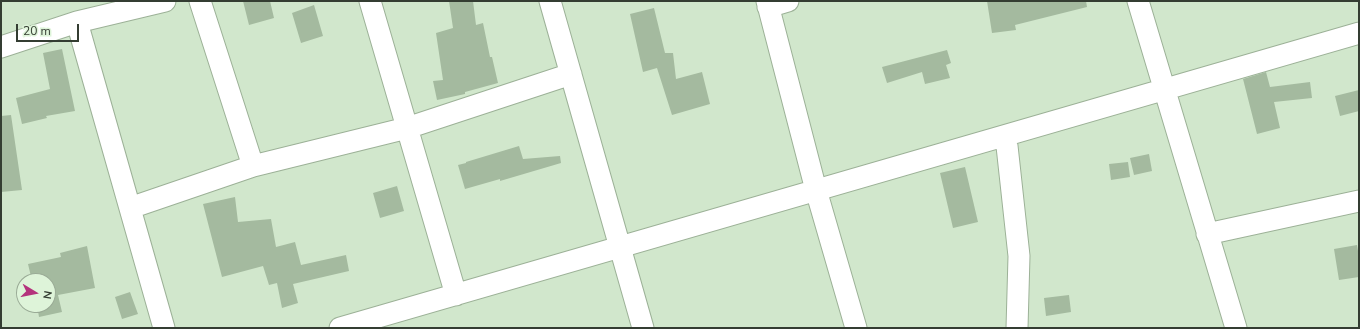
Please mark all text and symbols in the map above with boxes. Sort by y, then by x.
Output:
scale bar [18,16,81,42]
text: 20 m [23,23,51,39]
north arrow [16,273,56,313]
text: N [39,290,55,300]

